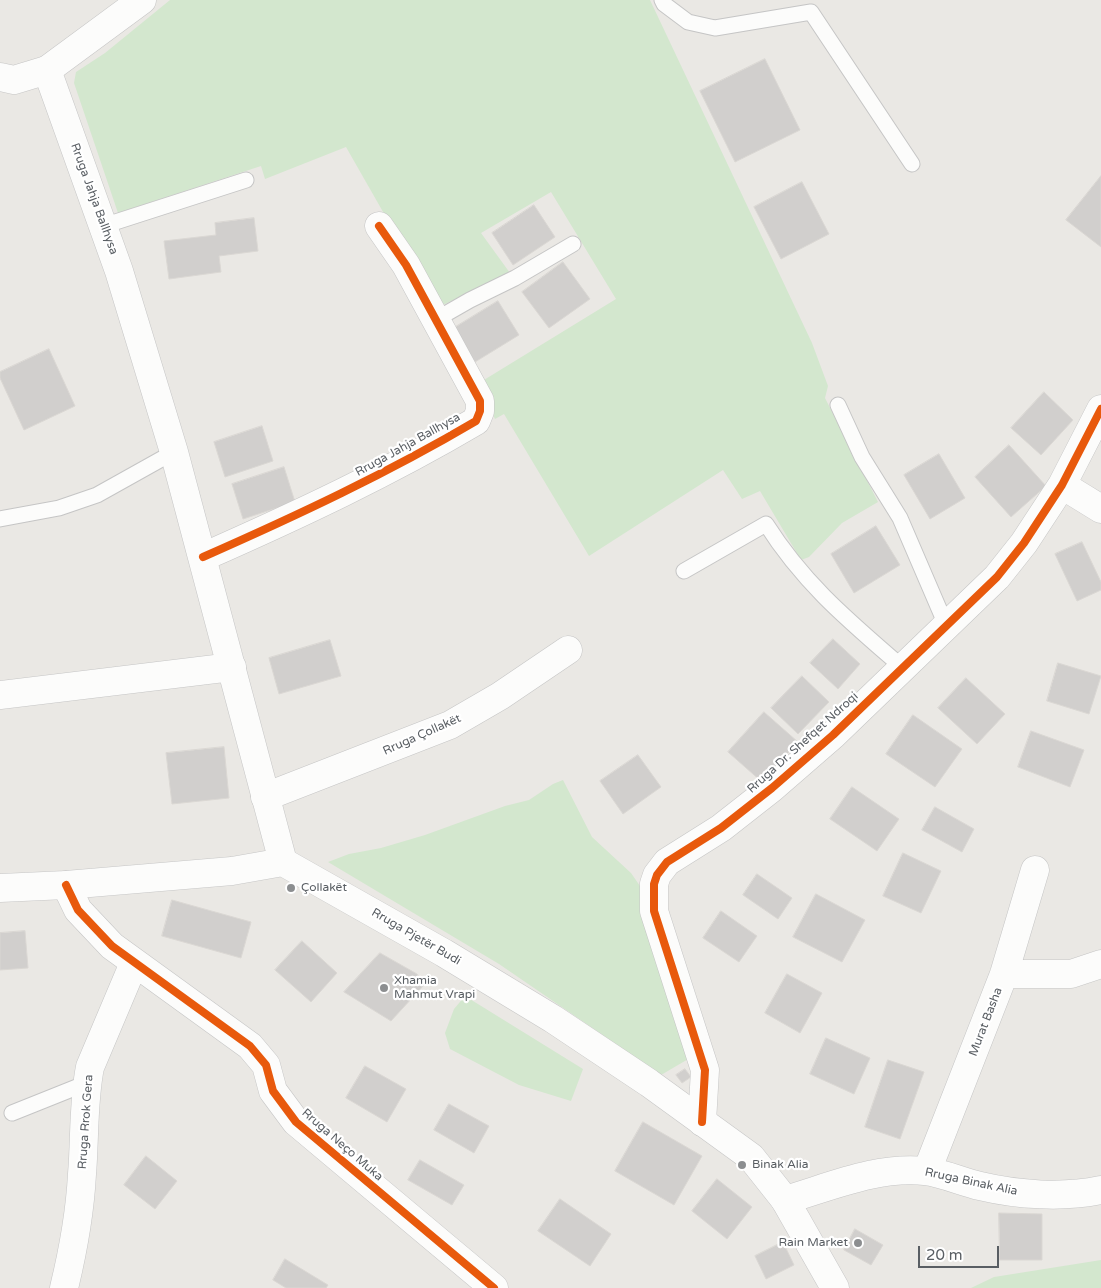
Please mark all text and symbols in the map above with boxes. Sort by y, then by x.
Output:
street label: Rruga Jahja Ballhysa [67,141,121,257]
street label: Rruga Jahja Ballhysa [353,410,463,480]
street label: Rruga Dr. Shefqet Ndroqi [745,689,861,797]
street label: Rruga Çollakët [381,711,463,759]
place label: Çollakët [301,881,347,895]
marker: Çollakët [285,882,297,894]
street label: Rruga Pjetër Budi [369,906,463,968]
place label: Xhamia Mahmut Vrapi [394,974,475,1002]
marker: Xhamia Mahmut Vrapi [378,982,390,994]
street label: Murat Basha [966,986,1006,1058]
street label: Rruga Rrok Gera [76,1074,96,1170]
street label: Rruga Neço Muka [298,1106,386,1184]
place label: Binak Alia [752,1158,809,1172]
marker: Binak Alia [736,1159,748,1171]
street label: Rruga Binak Alia [923,1165,1019,1199]
place label: Rain Market [779,1236,848,1250]
scale bar [921,1236,1002,1268]
marker: Rain Market [852,1237,864,1249]
text: 20 m [926,1246,963,1264]

